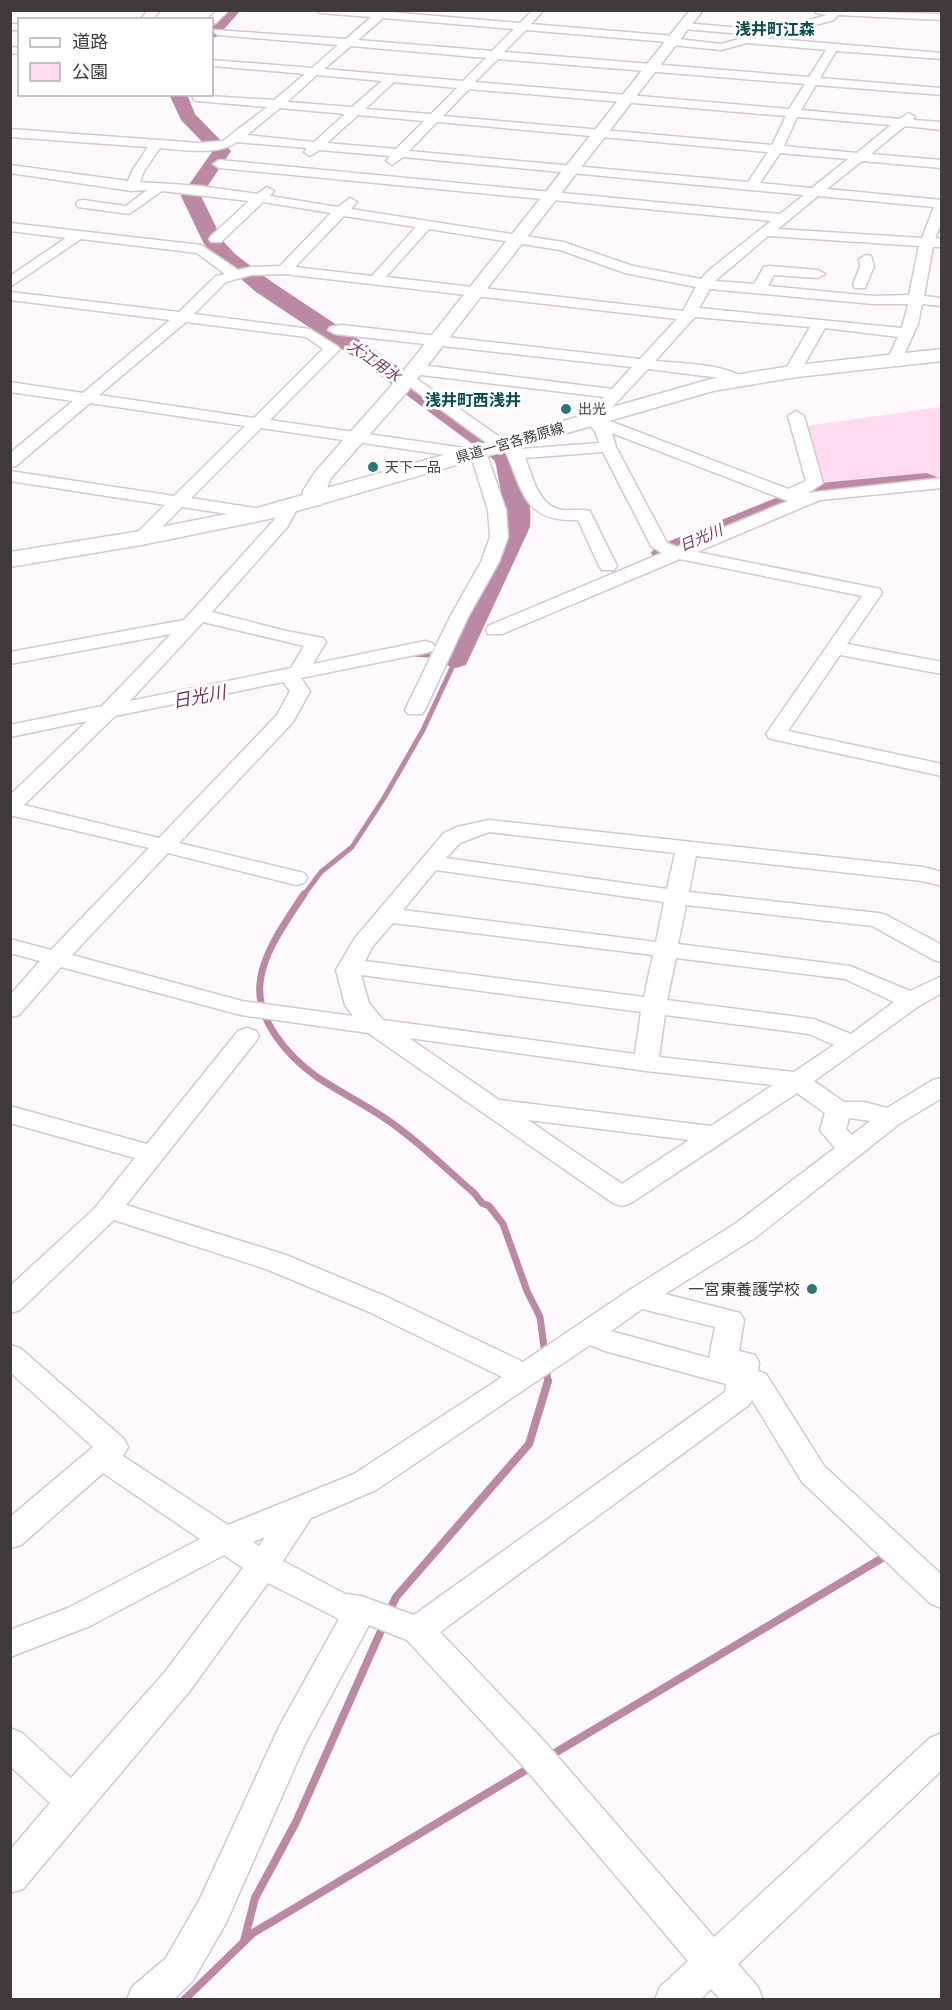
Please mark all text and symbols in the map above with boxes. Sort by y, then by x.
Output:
legend [18,18,213,96]
district label: 浅井町江森 [735,20,815,39]
text: 道路 [72,31,108,53]
text: 公園 [72,61,108,83]
water label: 大江用水 [344,336,405,387]
district label: 浅井町西浅井 [425,391,521,410]
place label: 出光 [578,401,606,418]
marker: 出光 [559,402,573,416]
street label: 県道一宮各務原線 [454,419,566,467]
place label: 天下一品 [385,459,441,476]
marker: 天下一品 [366,460,380,474]
water label: 日光川 [677,520,727,555]
water label: 日光川 [170,681,230,713]
place label: 一宮東養護学校 [688,1280,800,1299]
marker: 一宮東養護学校 [805,1282,819,1296]

